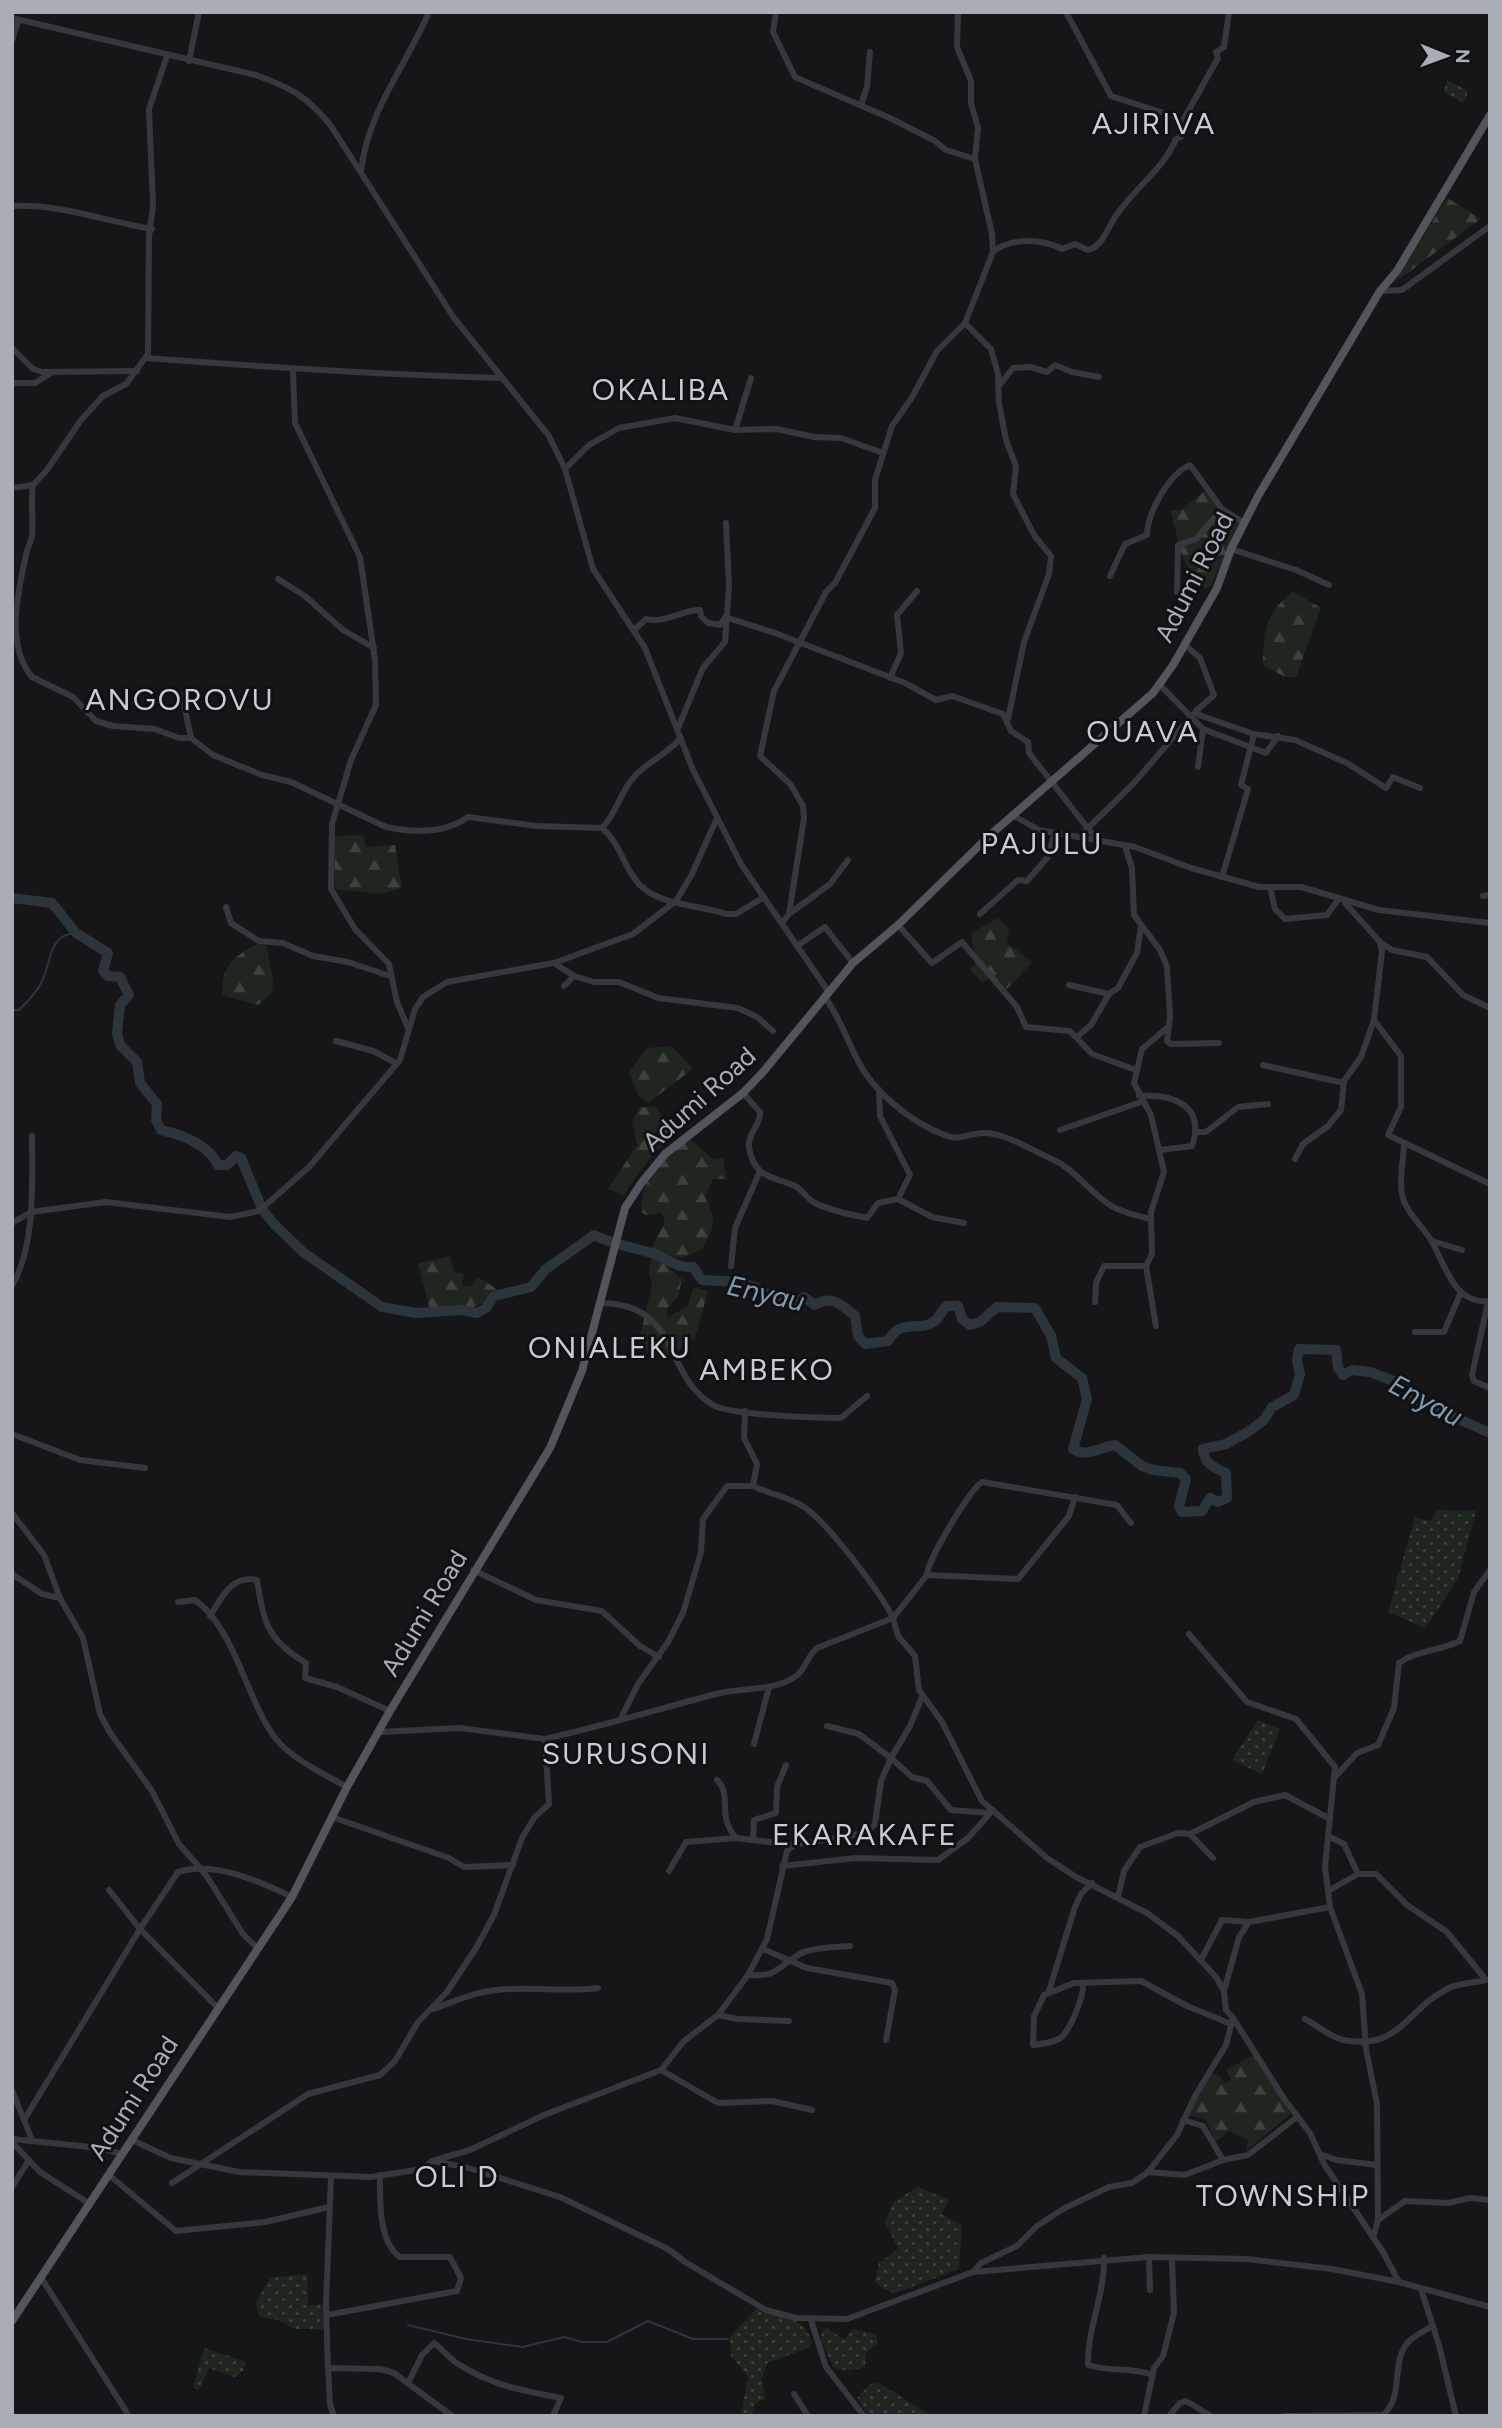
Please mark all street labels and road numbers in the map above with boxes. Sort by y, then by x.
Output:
street label: Adumi Road [1148,507,1240,647]
street label: Adumi Road [636,1040,762,1158]
street label: Adumi Road [374,1544,474,1682]
street label: Adumi Road [81,2030,185,2166]

